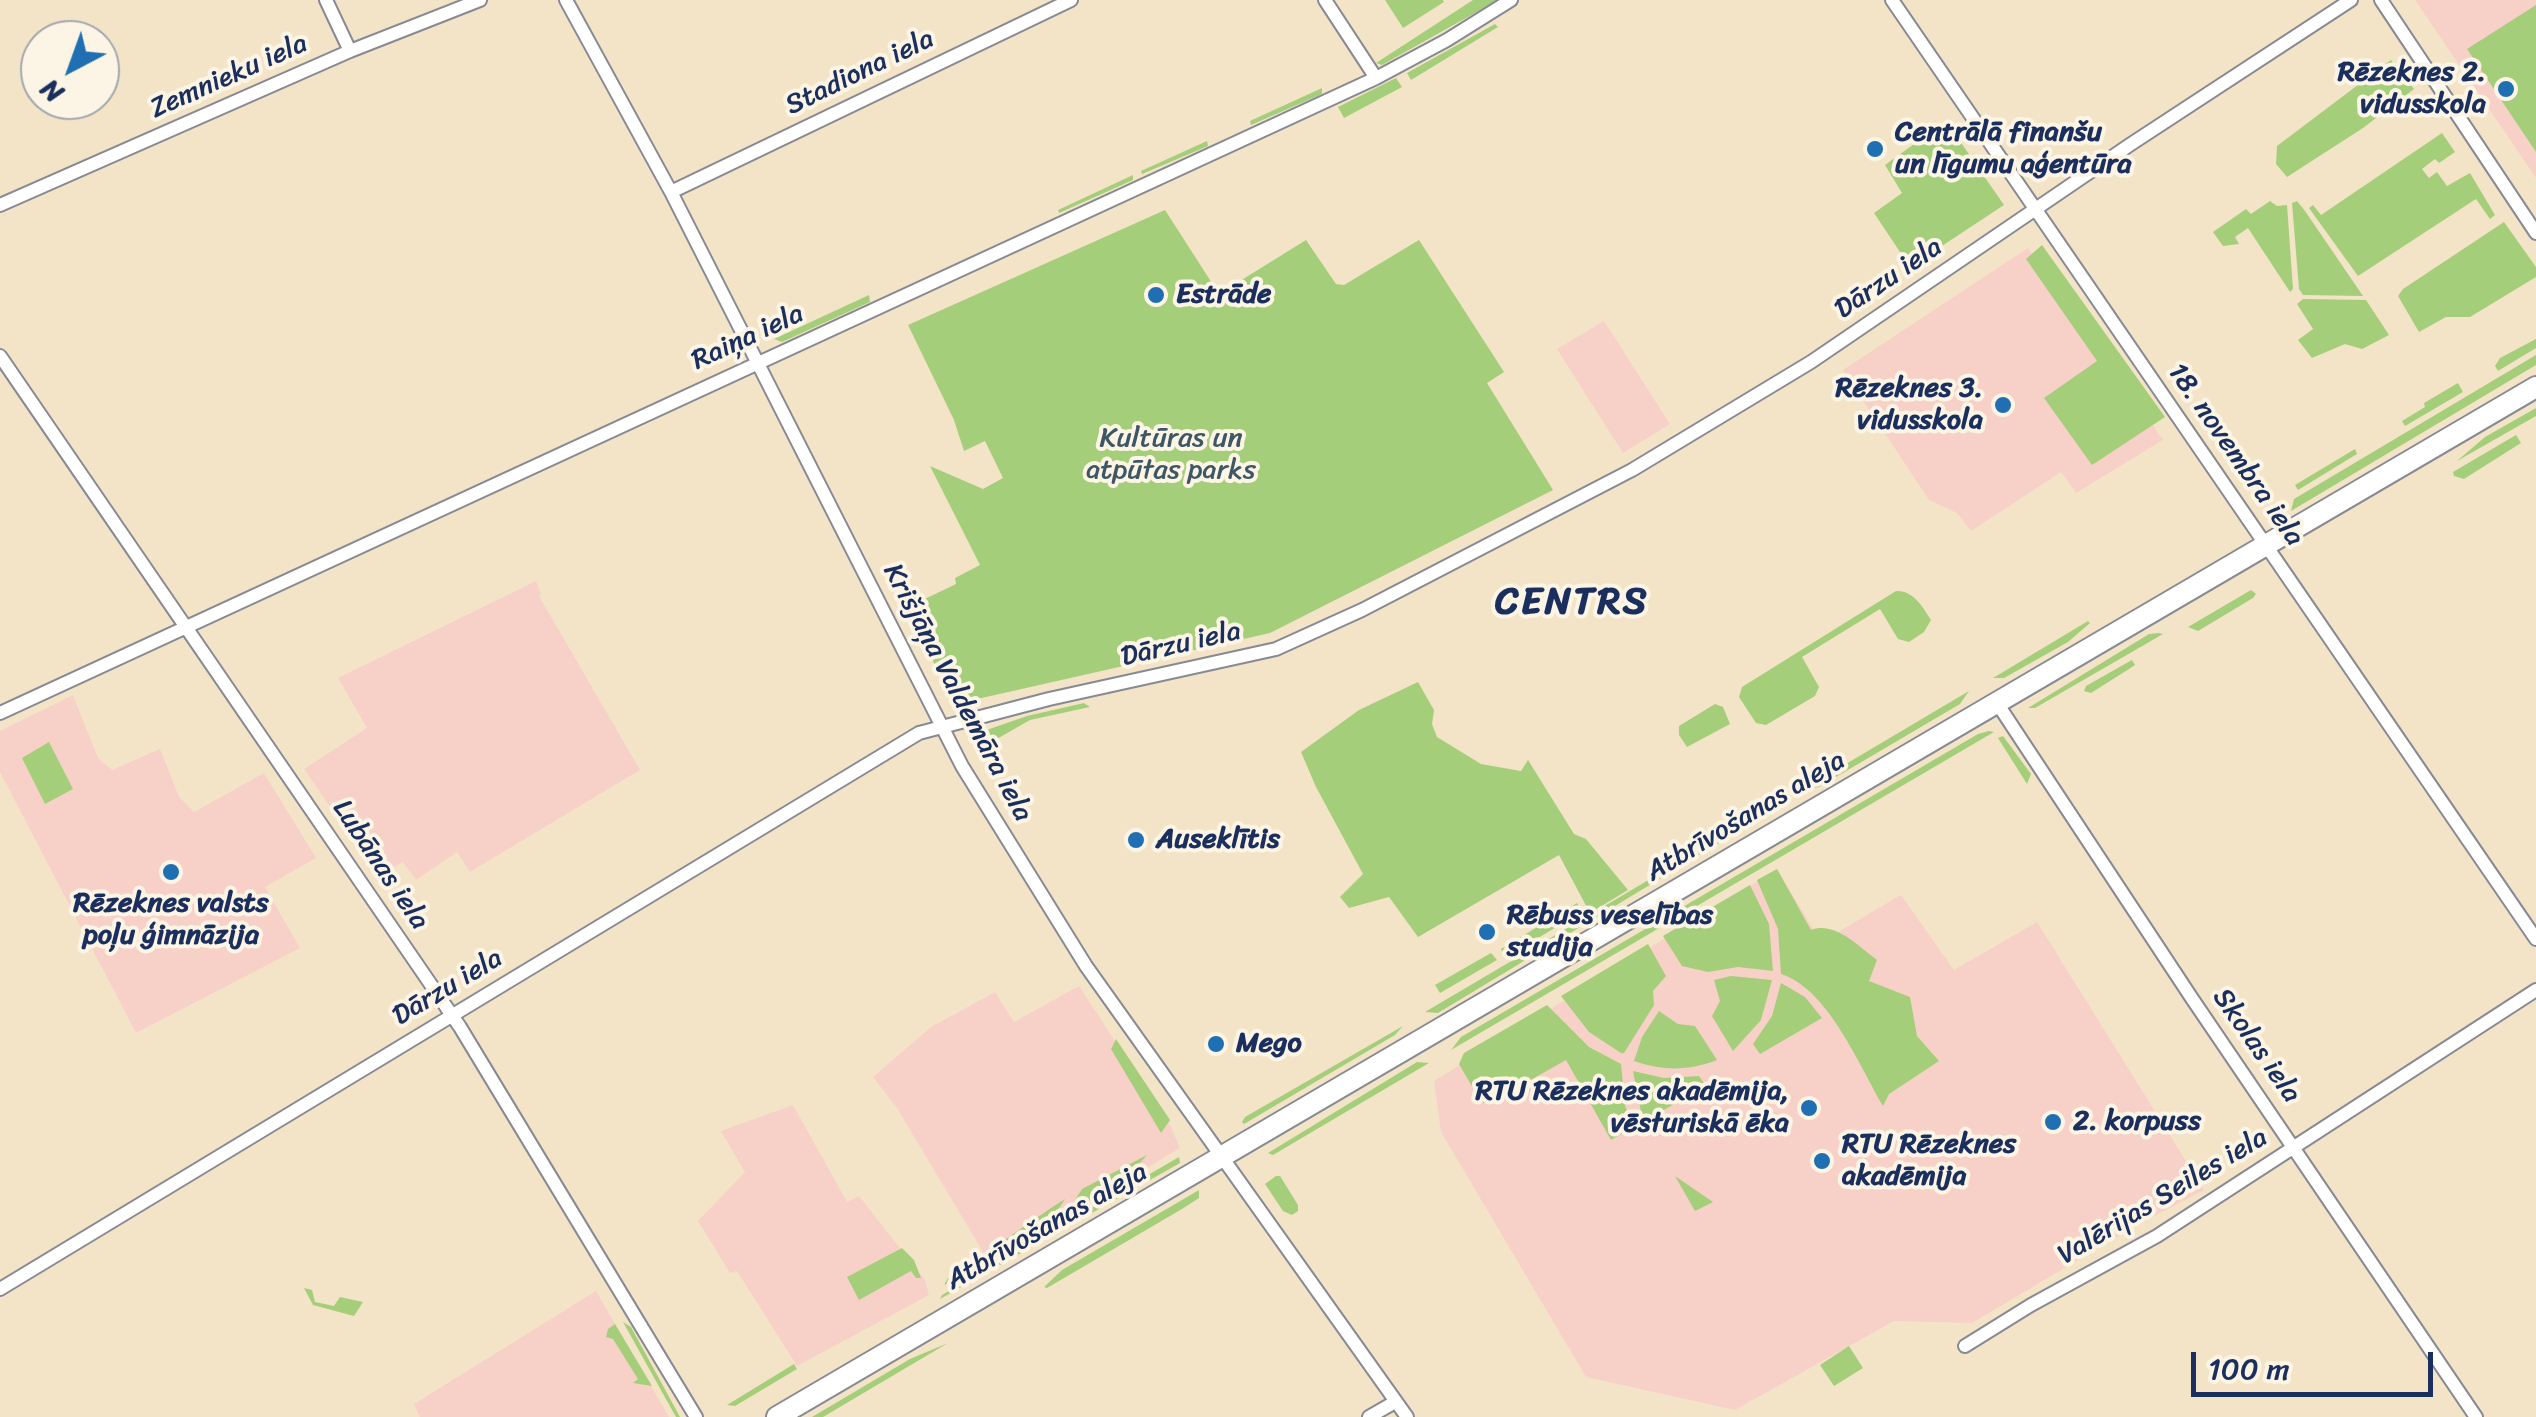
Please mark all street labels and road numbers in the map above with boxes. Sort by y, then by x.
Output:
street label: Stadiona iela [780,23,940,123]
street label: Zemnieku iela [145,27,313,127]
street label: Dārzu iela [1829,231,1949,327]
street label: Raiņa iela [687,298,809,378]
street label: 18. novembra iela [2160,357,2310,553]
street label: Krišjāņa Valdemāra iela [875,558,1039,828]
street label: Dārzu iela [1118,615,1244,675]
street label: Atbrīvošanas aleja [1640,744,1852,890]
street label: Lubānas iela [324,794,436,936]
street label: Dārzu iela [387,942,509,1034]
street label: Skolas iela [2204,982,2308,1110]
street label: Valērijas Seiles iela [2052,1121,2274,1273]
street label: Atbrīvošanas aleja [941,1156,1153,1298]

